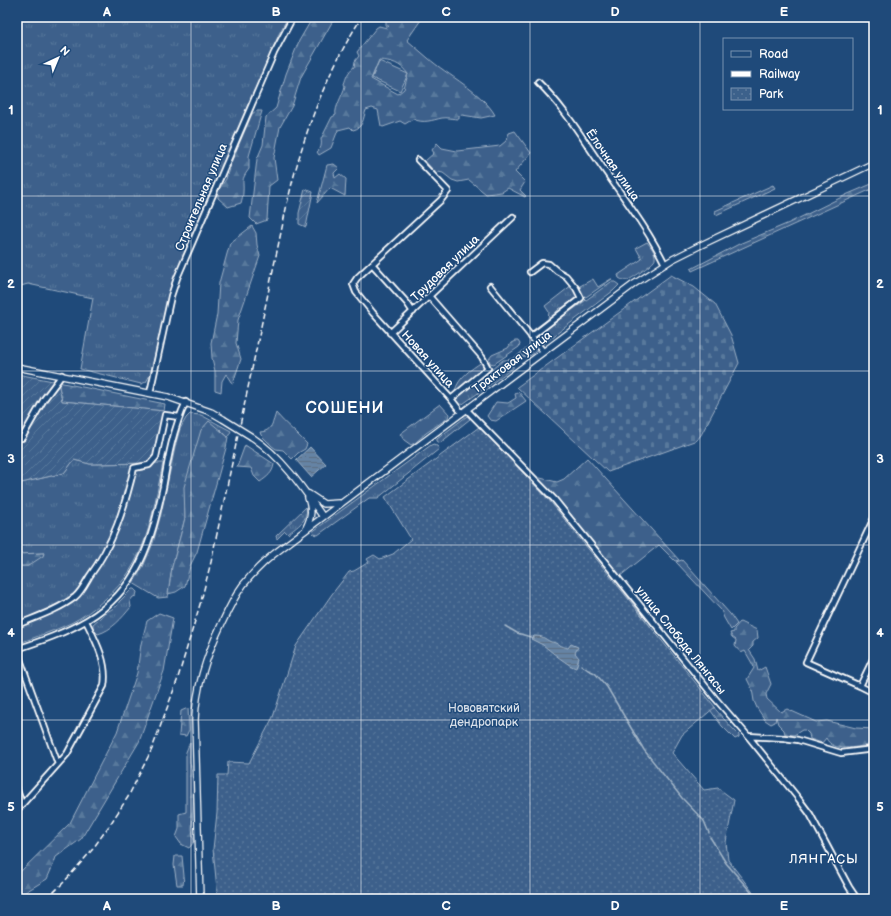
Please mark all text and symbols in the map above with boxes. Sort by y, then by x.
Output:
text: A [102,4,111,20]
text: B [271,4,281,20]
text: C [441,4,451,20]
text: D [610,4,620,20]
text: E [780,4,789,20]
north arrow [38,38,78,78]
legend [723,38,853,110]
text: N [57,44,72,59]
text: Road [759,47,788,62]
text: Railway [759,67,801,82]
text: Park [759,87,783,102]
text: 1 [8,102,14,118]
text: 1 [877,102,883,118]
street label: Ёлочная улица [582,126,644,204]
street label: Строительная улица [172,141,231,253]
street label: Трудовая улица [408,232,483,305]
text: 2 [7,276,15,292]
text: 2 [876,276,884,292]
street label: Новая улица [398,328,457,391]
street label: Трактовая улица [470,328,555,397]
district label: СОШЕНИ [306,399,385,418]
text: 3 [7,451,15,467]
text: 3 [876,451,884,467]
street label: улица Слобода Лянгасы [632,583,729,697]
text: 4 [7,625,15,641]
text: 4 [876,625,884,641]
park label: Нововятский дендропарк [448,701,520,730]
text: 5 [7,799,15,815]
text: 5 [876,799,884,815]
district label: ЛЯНГАСЫ [788,851,859,867]
text: A [102,898,111,914]
text: B [271,898,281,914]
text: C [441,898,451,914]
text: D [610,898,620,914]
text: E [780,898,789,914]

